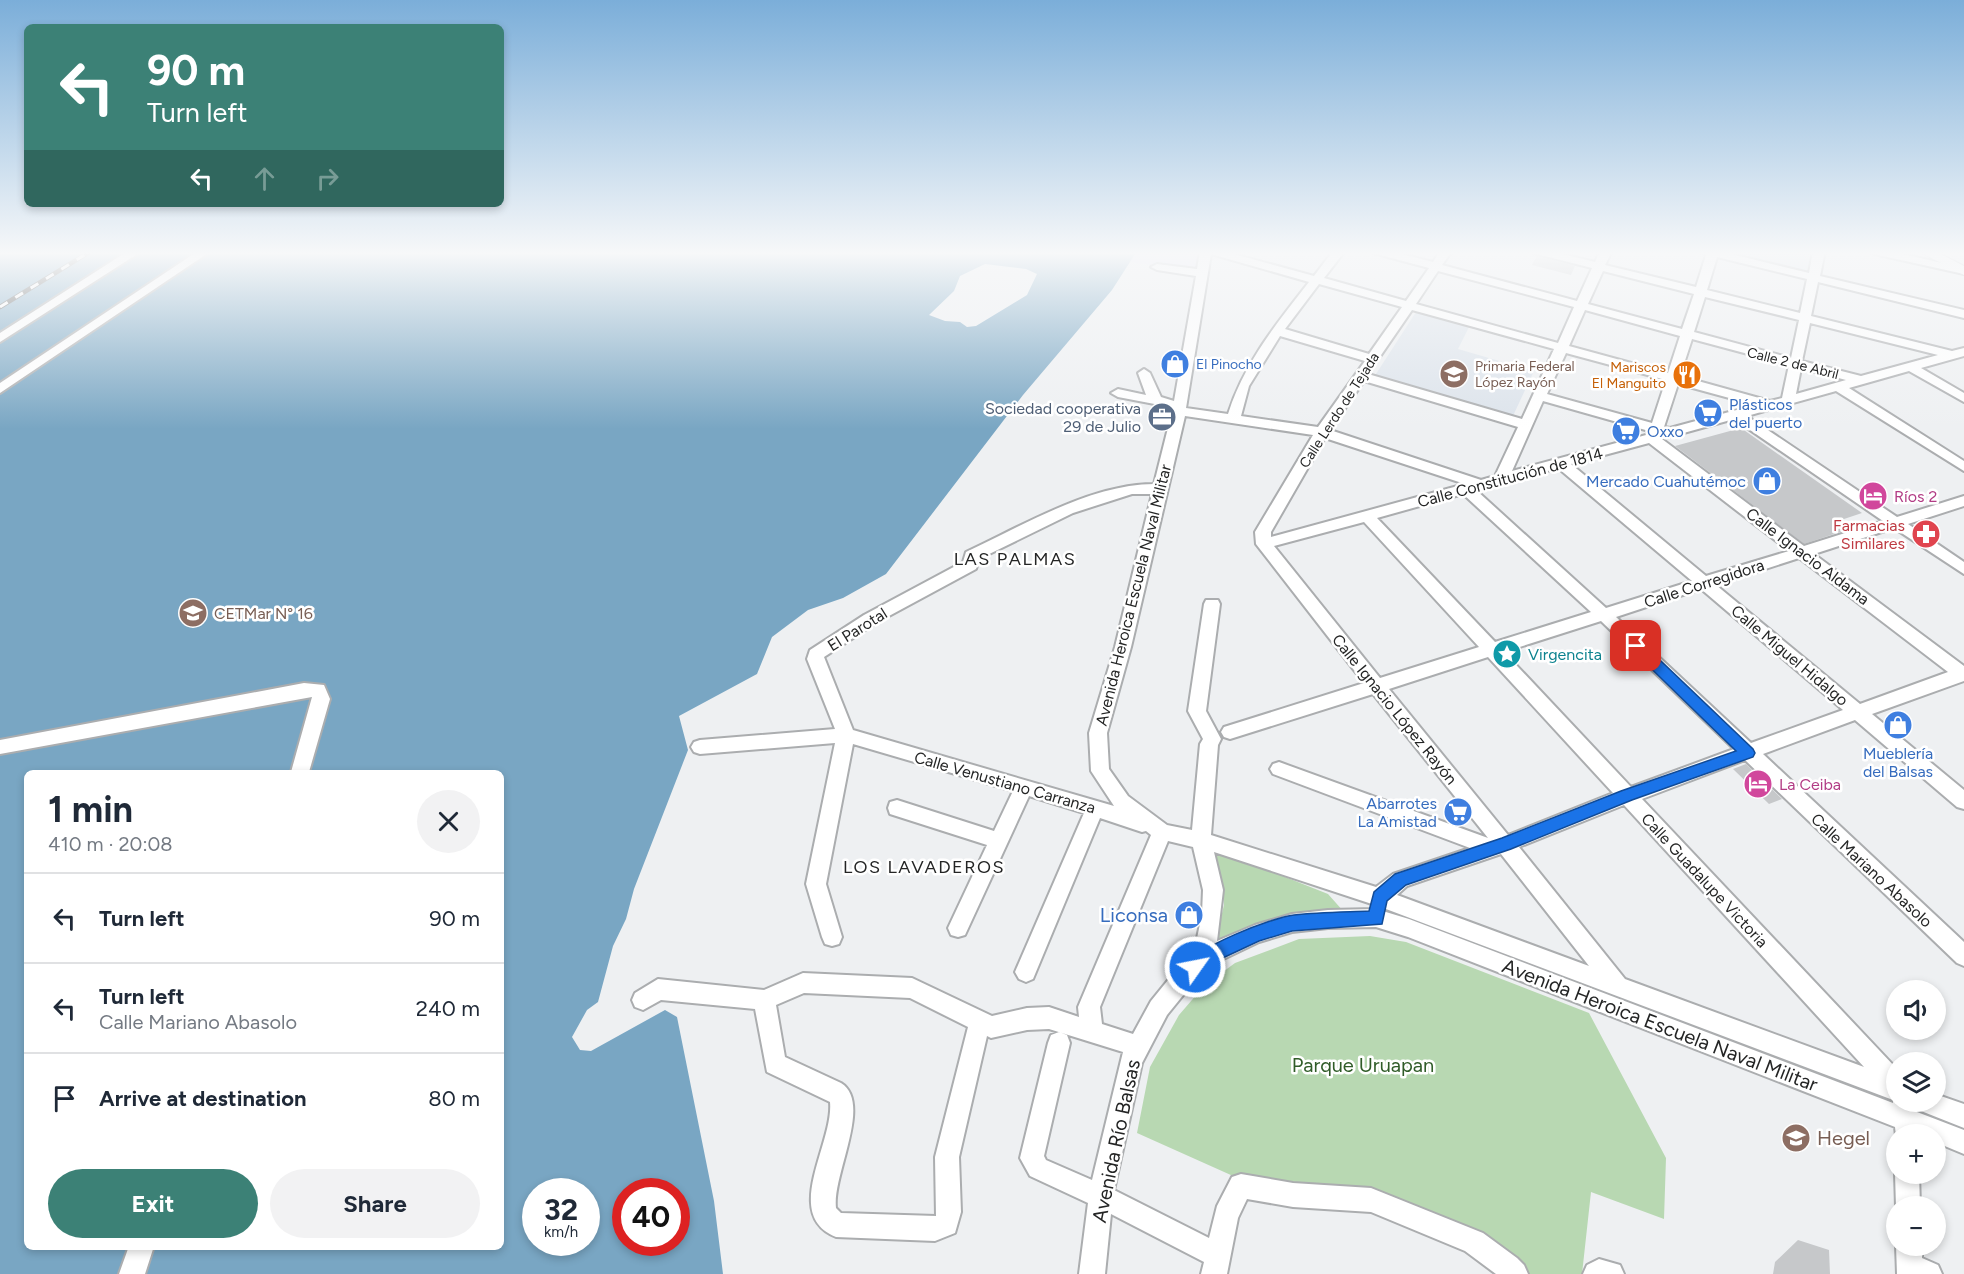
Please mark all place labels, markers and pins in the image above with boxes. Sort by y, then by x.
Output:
shop icon: El Pinocho [1159,348,1191,380]
place label: El Pinocho [1196,356,1262,373]
school or university icon: Primaria Federal López Rayón [1438,358,1470,390]
place label: Primaria Federal López Rayón [1475,358,1575,391]
place label: Mariscos El Manguito [1592,359,1666,392]
restaurant icon: Mariscos El Manguito [1671,359,1703,391]
place label: Plásticos del puerto [1729,395,1802,432]
supermarket icon: Plásticos del puerto [1692,397,1724,429]
place label: Sociedad cooperativa 29 de Julio [985,399,1141,436]
office icon: Sociedad cooperativa 29 de Julio [1146,401,1178,433]
supermarket icon: Oxxo [1610,415,1642,447]
place label: Oxxo [1647,422,1684,441]
shop icon: Mercado Cuahutémoc [1751,465,1783,497]
place label: Mercado Cuahutémoc [1586,472,1746,491]
hotel icon: Ríos 2 [1857,480,1889,512]
place label: Ríos 2 [1894,487,1937,506]
place label: Farmacias Similares [1833,516,1905,553]
pharmacy icon: Farmacias Similares [1910,518,1942,550]
school or university icon: CETMar N° 16 [177,597,209,629]
place label: CETMar N° 16 [214,604,313,623]
pin [1610,620,1661,671]
place icon: Virgencita [1491,638,1523,670]
place label: Virgencita [1528,645,1602,664]
shop icon: Mueblería del Balsas [1882,709,1914,741]
place label: Mueblería del Balsas [1863,744,1933,781]
hotel icon: La Ceiba [1742,768,1774,800]
place label: La Ceiba [1779,775,1841,794]
place label: Abarrotes La Amistad [1357,794,1437,831]
supermarket icon: Abarrotes La Amistad [1442,796,1474,828]
shop icon: Liconsa [1173,899,1205,931]
place label: Liconsa [1100,903,1168,927]
school or university icon: Hegel [1780,1122,1812,1154]
place label: Hegel [1817,1126,1870,1150]

